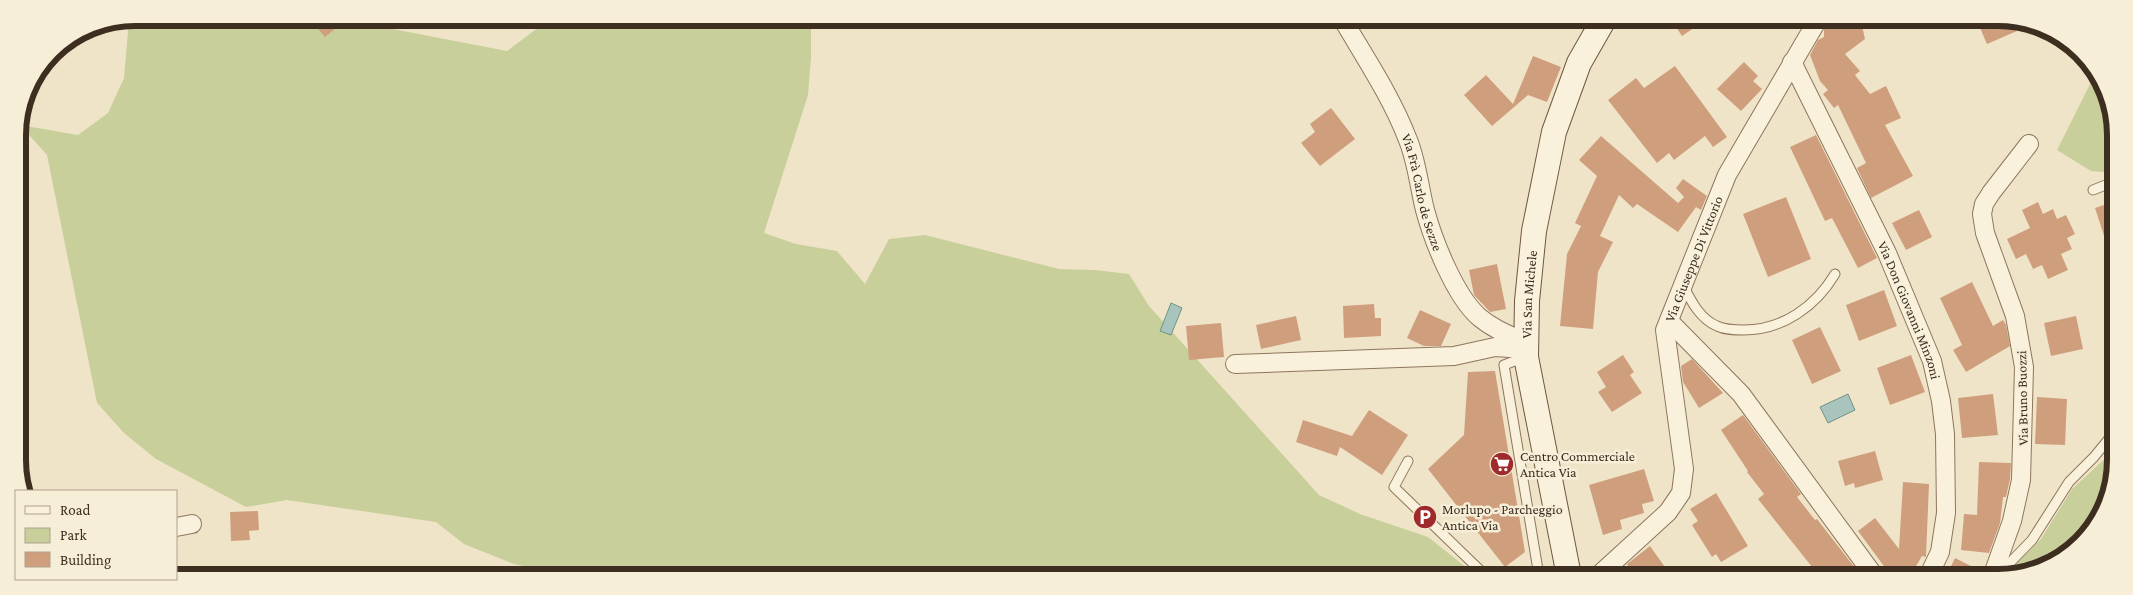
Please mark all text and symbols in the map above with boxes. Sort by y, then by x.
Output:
street label: Via Frà Carlo de Sezze [1398,131,1446,253]
street label: Via Giuseppe Di Vittorio [1661,193,1726,324]
street label: Via Don Giovanni Minzoni [1874,239,1944,381]
street label: Via San Michele [1518,249,1540,338]
street label: Via Bruno Buozzi [2013,350,2031,446]
place label: Centro Commerciale Antica Via [1520,448,1635,480]
supermarket icon: Centro Commerciale Antica Via [1489,451,1515,477]
legend [15,490,178,580]
place label: Morlupo - Parcheggio Antica Via [1442,501,1563,533]
text: Road [60,502,91,518]
parking icon: Morlupo - Parcheggio Antica Via [1412,504,1438,530]
text: Park [60,527,87,543]
text: Building [60,552,111,569]

